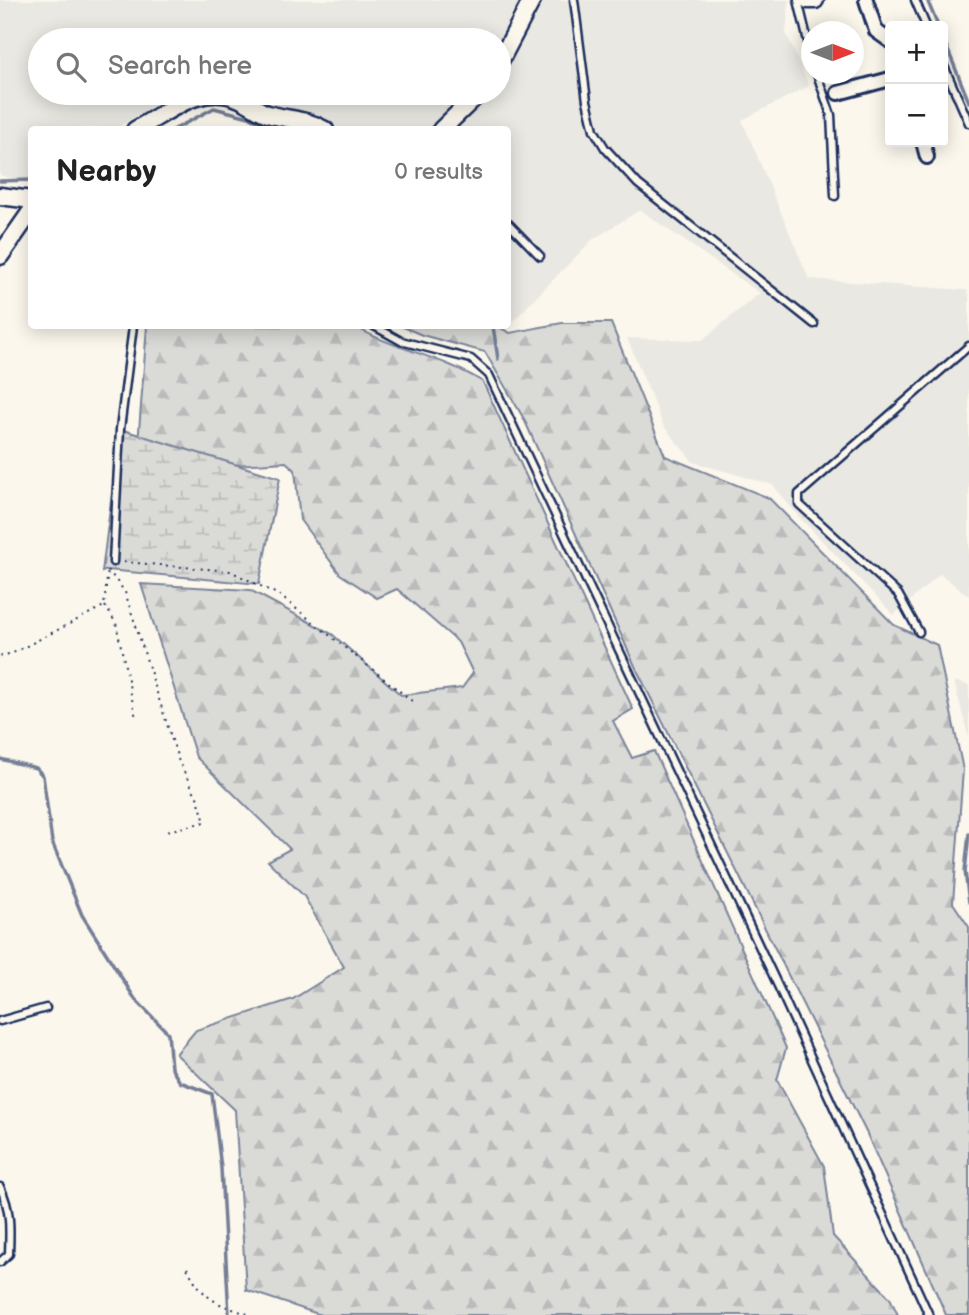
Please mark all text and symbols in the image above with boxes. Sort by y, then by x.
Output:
north arrow [801,21,864,84]
map controls [885,21,948,147]
button: + [885,21,948,84]
search box [28,28,511,105]
icon: search [52,48,90,86]
text: Search here [108,51,252,82]
button: − [885,84,948,147]
text: Nearby [56,154,156,190]
text: 0 results [394,158,483,186]

